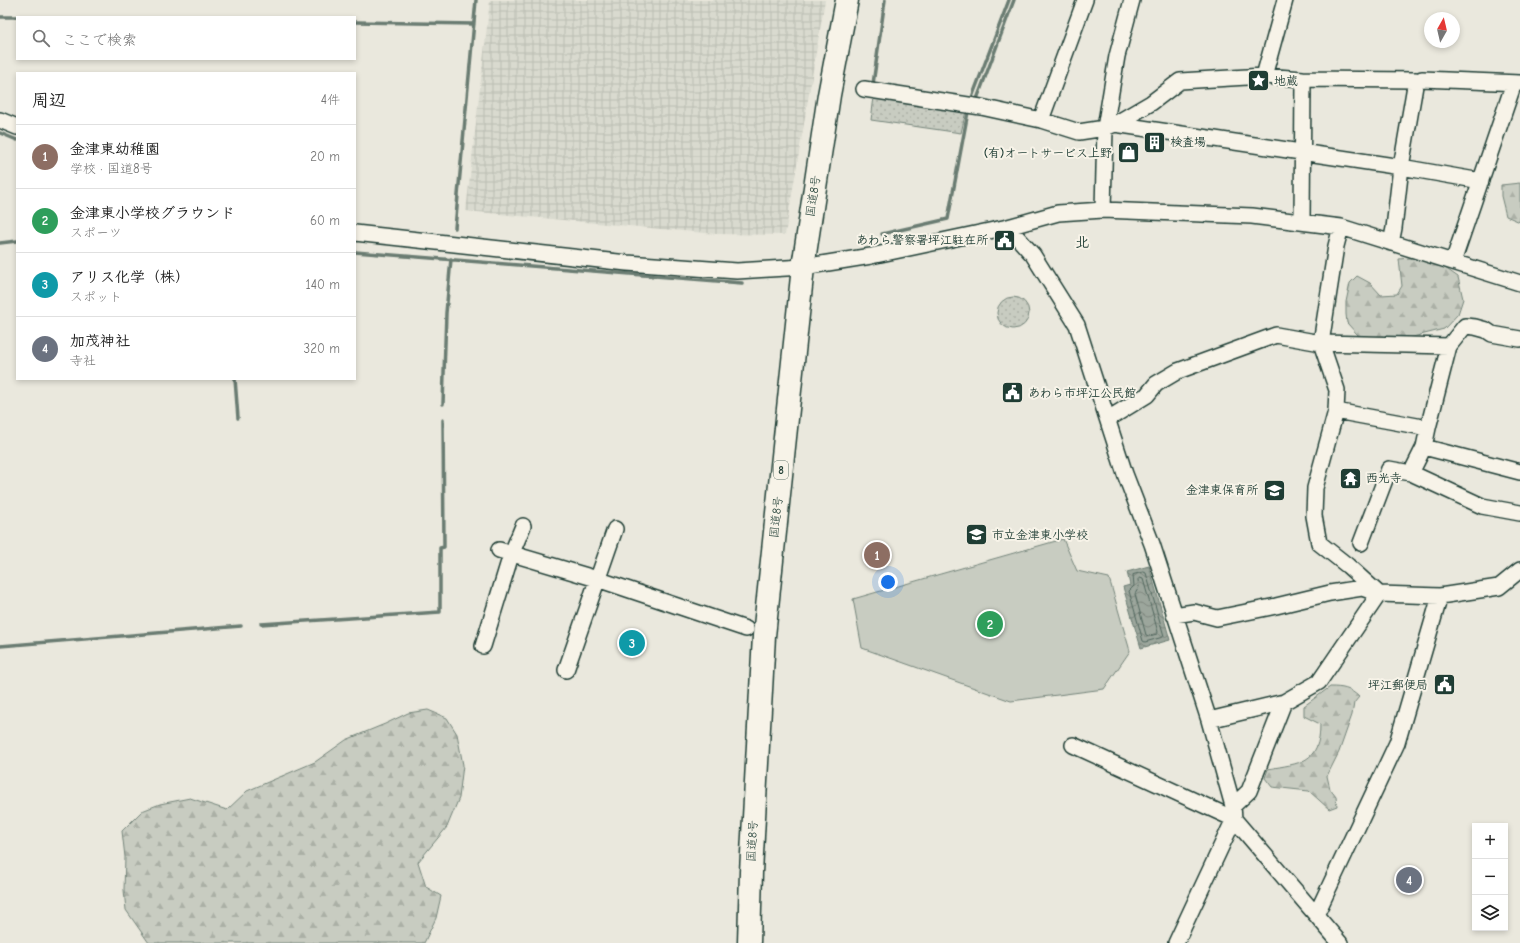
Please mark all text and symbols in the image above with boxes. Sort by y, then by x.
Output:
north arrow [1424,12,1460,48]
search box [16,16,356,60]
icon: search [30,27,52,49]
text: ここで検索 [62,31,137,49]
place icon: 地蔵 [1245,68,1271,94]
place label: 地蔵 [1274,74,1298,88]
text: 周辺 [32,91,66,110]
text: 4件 [321,92,340,107]
building icon: 検査場 [1142,129,1168,155]
place label: 検査場 [1170,135,1206,149]
text: 金津東幼稚園 [70,140,160,158]
shop icon: (有)オートサービス上野 [1115,140,1141,166]
place label: (有)オートサービス上野 [984,146,1112,160]
text: 1 [42,149,48,164]
text: 20 m [310,149,340,164]
text: 学校 · 国道8号 [70,161,153,176]
street label: 国道8号 [803,174,823,218]
text: 金津東小学校グラウンド [70,204,235,222]
text: 2 [42,213,48,228]
text: 60 m [310,213,340,228]
text: スポーツ [70,225,122,240]
public building icon: あわら警察署坪江駐在所 [991,227,1017,253]
place label: あわら警察署坪江駐在所 [856,233,989,247]
district label: 北 [1075,234,1089,251]
text: アリス化学（株） [70,268,190,286]
text: 3 [42,277,48,292]
text: 140 m [306,277,340,292]
text: スポット [70,289,122,304]
text: 加茂神社 [70,332,130,350]
text: 4 [42,341,48,356]
text: 320 m [304,341,340,356]
text: 寺社 [70,353,96,368]
public building icon: あわら市坪江公民館 [999,380,1025,406]
place label: あわら市坪江公民館 [1028,386,1136,400]
road number: 8 [774,461,788,479]
temple icon: 西光寺 [1338,465,1364,491]
place label: 西光寺 [1366,471,1402,485]
school or university icon: 金津東保育所 [1261,477,1287,503]
place label: 金津東保育所 [1186,483,1259,497]
street label: 国道8号 [767,495,785,539]
school or university icon: 市立金津東小学校 [963,522,989,548]
place label: 市立金津東小学校 [992,528,1088,542]
pin: 1 [864,540,890,570]
your location [878,572,898,592]
pin: 2 [977,609,1003,639]
pin: 3 [619,628,645,658]
public building icon: 坪江郵便局 [1431,672,1457,698]
place label: 坪江郵便局 [1368,678,1428,692]
street label: 国道8号 [744,820,760,862]
map controls [1472,823,1508,931]
button: + [1472,823,1508,859]
button: − [1472,859,1508,895]
pin: 4 [1396,865,1422,895]
button: layers [1472,895,1508,931]

